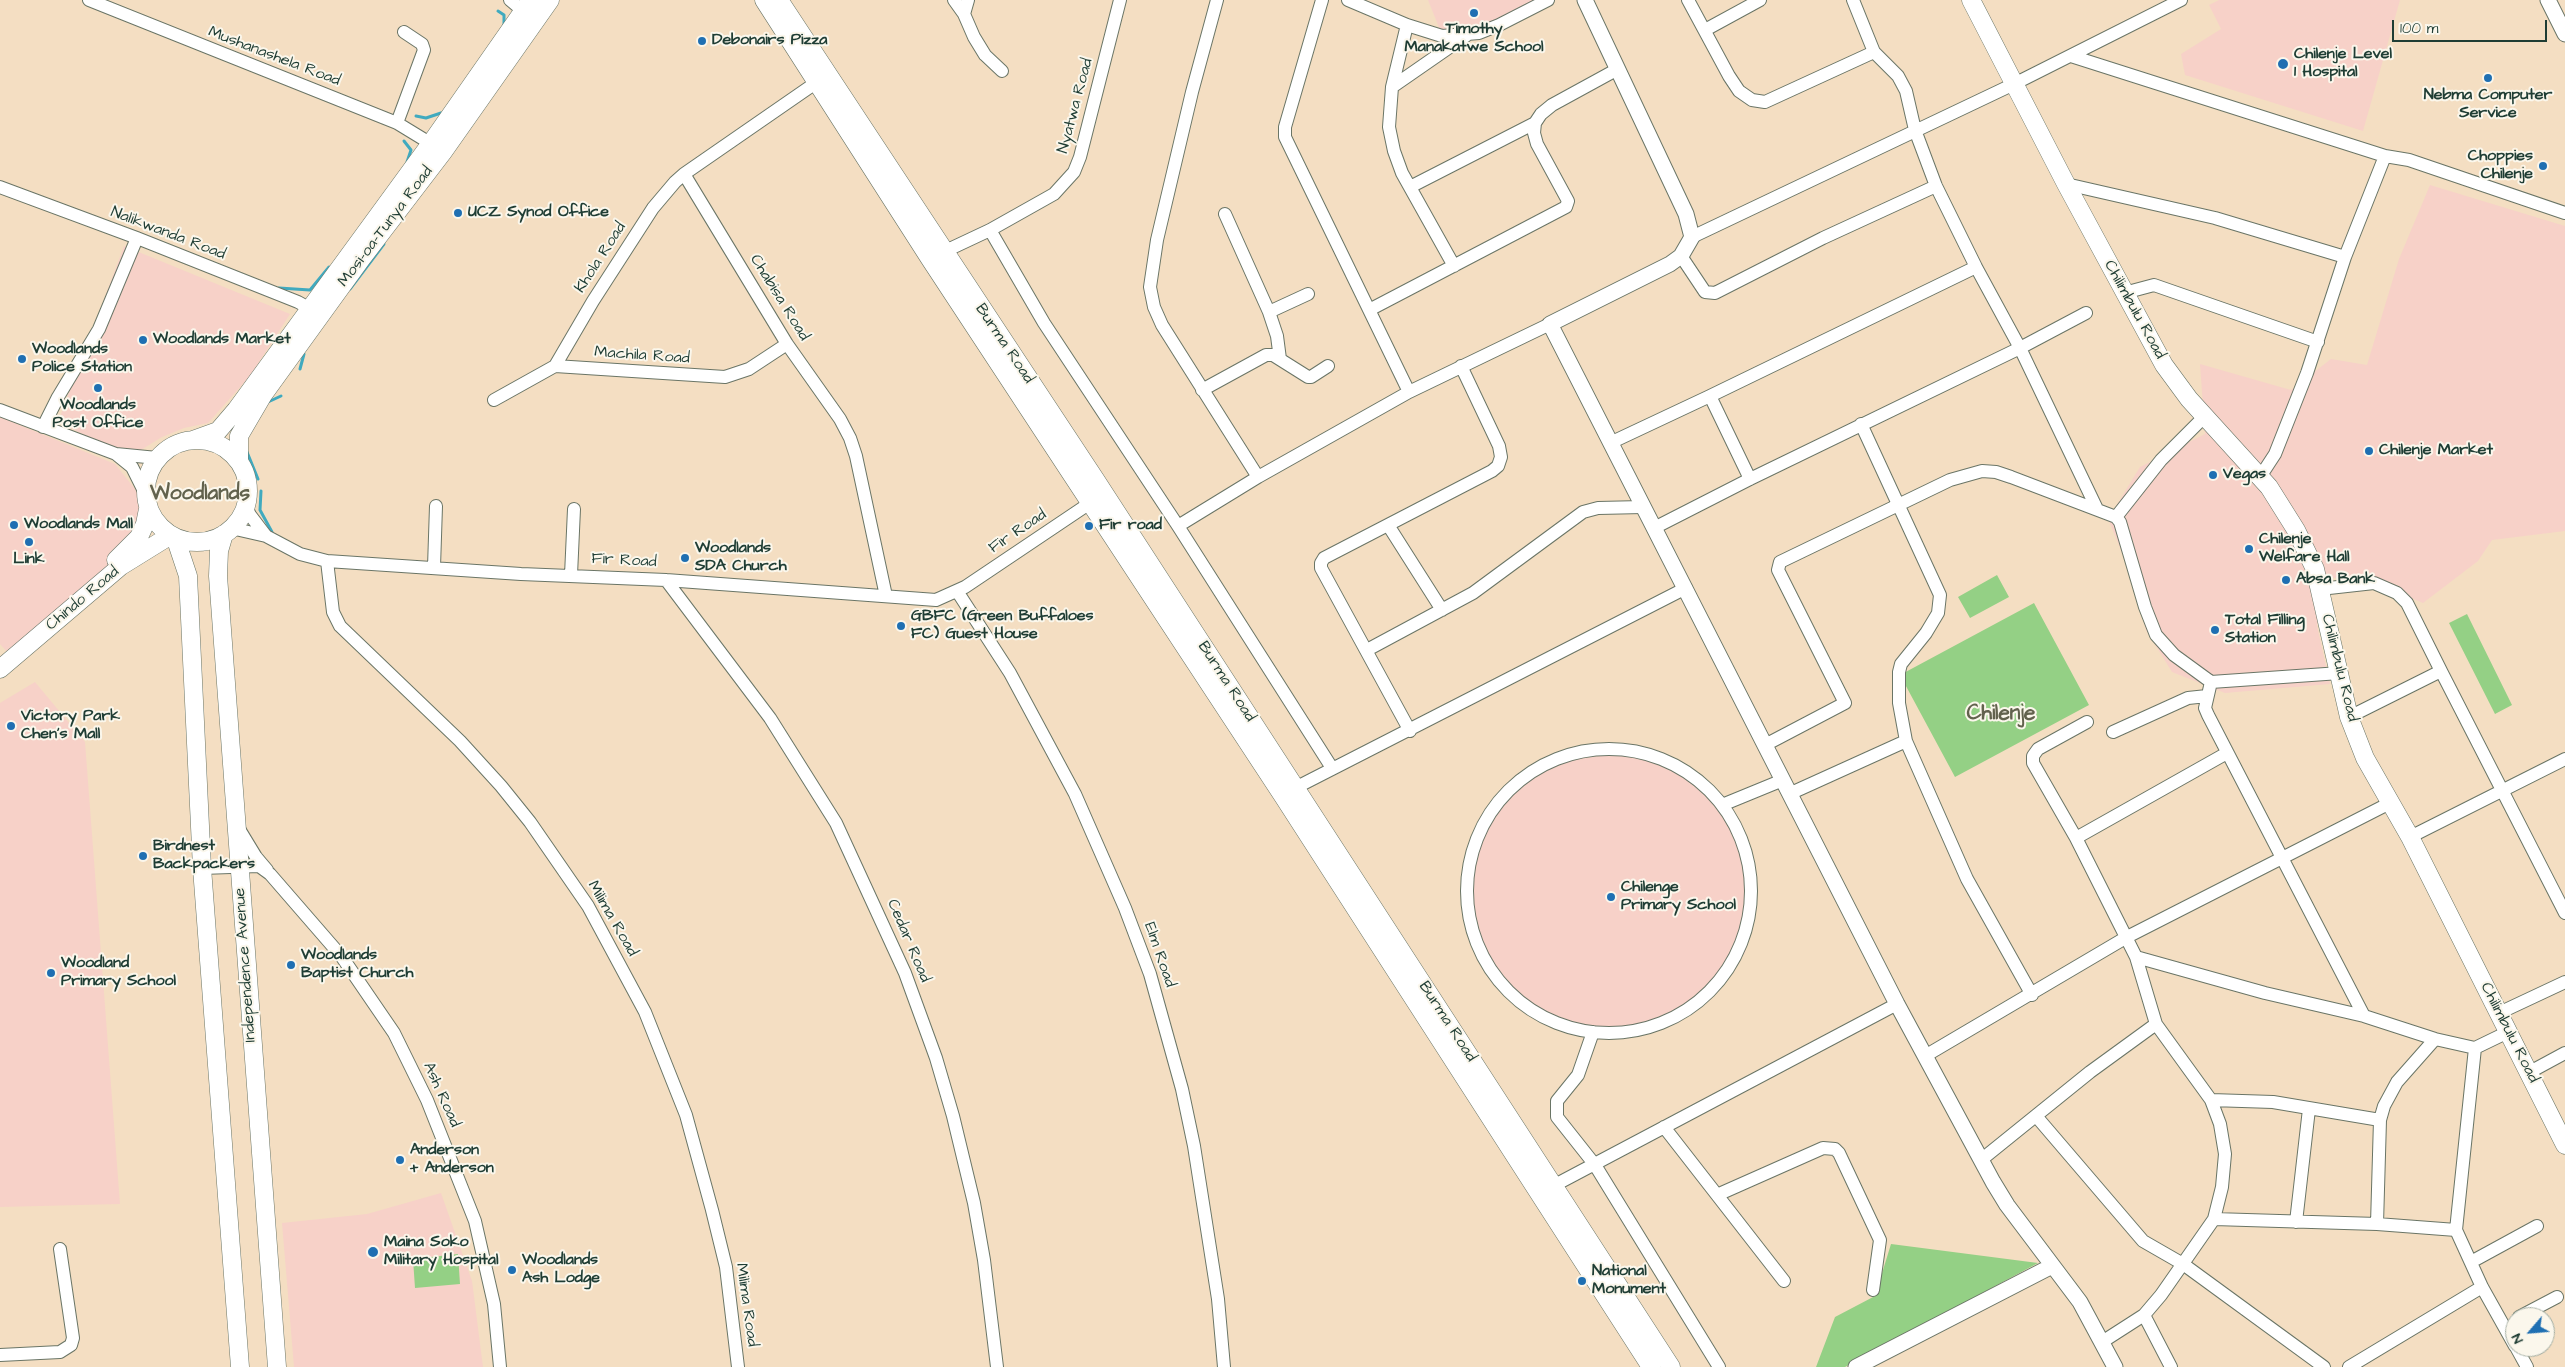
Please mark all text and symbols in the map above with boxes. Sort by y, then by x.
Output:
marker: Timothy Manakatwe School [1468,7,1480,19]
scale bar [2395,10,2550,42]
text: 100 m [2400,18,2439,39]
place label: Timothy Manakatwe School [1405,20,1543,58]
street label: Mushanashela Road [205,23,343,91]
place label: Debonairs Pizza [712,31,827,51]
marker: Debonairs Pizza [696,35,708,47]
place label: Chilenje Level 1 Hospital [2294,45,2392,83]
street label: Nyatwa Road [1054,56,1098,156]
marker: Chilenje Level 1 Hospital [2276,57,2290,71]
marker: Nebma Computer Service [2482,72,2494,84]
place label: Nebma Computer Service [2424,86,2552,124]
place label: Choppies Chilenje [2468,147,2533,185]
marker: Choppies Chilenje [2537,160,2549,172]
street label: Mosi-oa-Tunya Road [334,163,438,291]
street label: Nalikwanda Road [108,203,228,265]
place label: UCZ Synod Office [468,203,609,223]
marker: UCZ Synod Office [452,207,464,219]
street label: Khola Road [571,219,631,297]
street label: Chabisa Road [745,251,813,345]
street label: Chilimbulu Road [2099,257,2169,363]
street label: Burma Road [970,300,1038,388]
place label: Woodlands Market [153,330,291,350]
marker: Woodlands Market [137,334,149,346]
place label: Woodlands Police Station [32,340,132,378]
street label: Machila Road [594,343,690,369]
marker: Woodlands Police Station [16,353,28,365]
marker: Woodlands Post Office [92,382,104,394]
place label: Woodlands Post Office [52,396,144,434]
place label: Chilenje Market [2379,441,2493,461]
marker: Chilenje Market [2363,445,2375,457]
place label: Vegas [2223,465,2266,485]
marker: Vegas [2207,469,2219,481]
district label: Woodlands [150,482,250,508]
street label: Fir Road [985,506,1051,558]
place label: Woodlands Mall [24,515,133,535]
place label: Fir road [1099,516,1162,536]
marker: Woodlands Mall [8,519,20,531]
marker: Fir road [1083,520,1095,532]
place label: Chilenje Welfare Hall [2259,530,2350,568]
marker: Link [23,536,35,548]
place label: Woodlands SDA Church [695,539,787,577]
marker: Chilenje Welfare Hall [2243,543,2255,555]
place label: Link [13,550,45,570]
street label: Fir Road [591,550,657,572]
marker: Woodlands SDA Church [679,552,691,564]
street label: Chindo Road [42,563,124,635]
place label: Absa Bank [2296,570,2375,590]
marker: Absa Bank [2280,574,2292,586]
place label: GBFC (Green Buffaloes FC) Guest House [911,607,1094,645]
place label: Total Filling Station [2225,611,2305,649]
street label: Chilimbulu Road [2316,612,2362,724]
marker: GBFC (Green Buffaloes FC) Guest House [895,620,907,632]
marker: Total Filling Station [2209,624,2221,636]
street label: Burma Road [1193,638,1259,726]
district label: Chilenje [1967,702,2035,728]
place label: Victory Park Chen's Mall [21,707,120,745]
marker: Victory Park Chen's Mall [5,720,17,732]
place label: Birdnest Backpackers [153,837,255,875]
marker: Birdnest Backpackers [137,850,149,862]
street label: Milima Road [583,878,641,960]
place label: Chilenge Primary School [1621,878,1736,916]
street label: Independence Avenue [231,887,261,1043]
marker: Chilenge Primary School [1605,891,1617,903]
street label: Cedar Road [882,897,934,985]
street label: Elm Road [1139,920,1179,990]
place label: Woodlands Baptist Church [301,946,413,984]
place label: Woodland Primary School [61,954,176,992]
marker: Woodlands Baptist Church [285,959,297,971]
marker: Woodland Primary School [45,967,57,979]
street label: Burma Road [1414,978,1480,1066]
street label: Chilimbulu Road [2475,980,2543,1086]
street label: Ash Road [418,1059,464,1131]
place label: Anderson + Anderson [410,1141,494,1179]
marker: Anderson + Anderson [394,1154,406,1166]
place label: Maina Soko Military Hospital [384,1233,498,1271]
marker: Maina Soko Military Hospital [366,1245,380,1259]
place label: Woodlands Ash Lodge [522,1251,600,1289]
street label: Milima Road [731,1262,761,1348]
place label: National Monument [1592,1262,1666,1300]
marker: Woodlands Ash Lodge [506,1264,518,1276]
marker: National Monument [1576,1275,1588,1287]
north arrow [2505,1307,2555,1357]
text: N [2507,1330,2528,1347]

